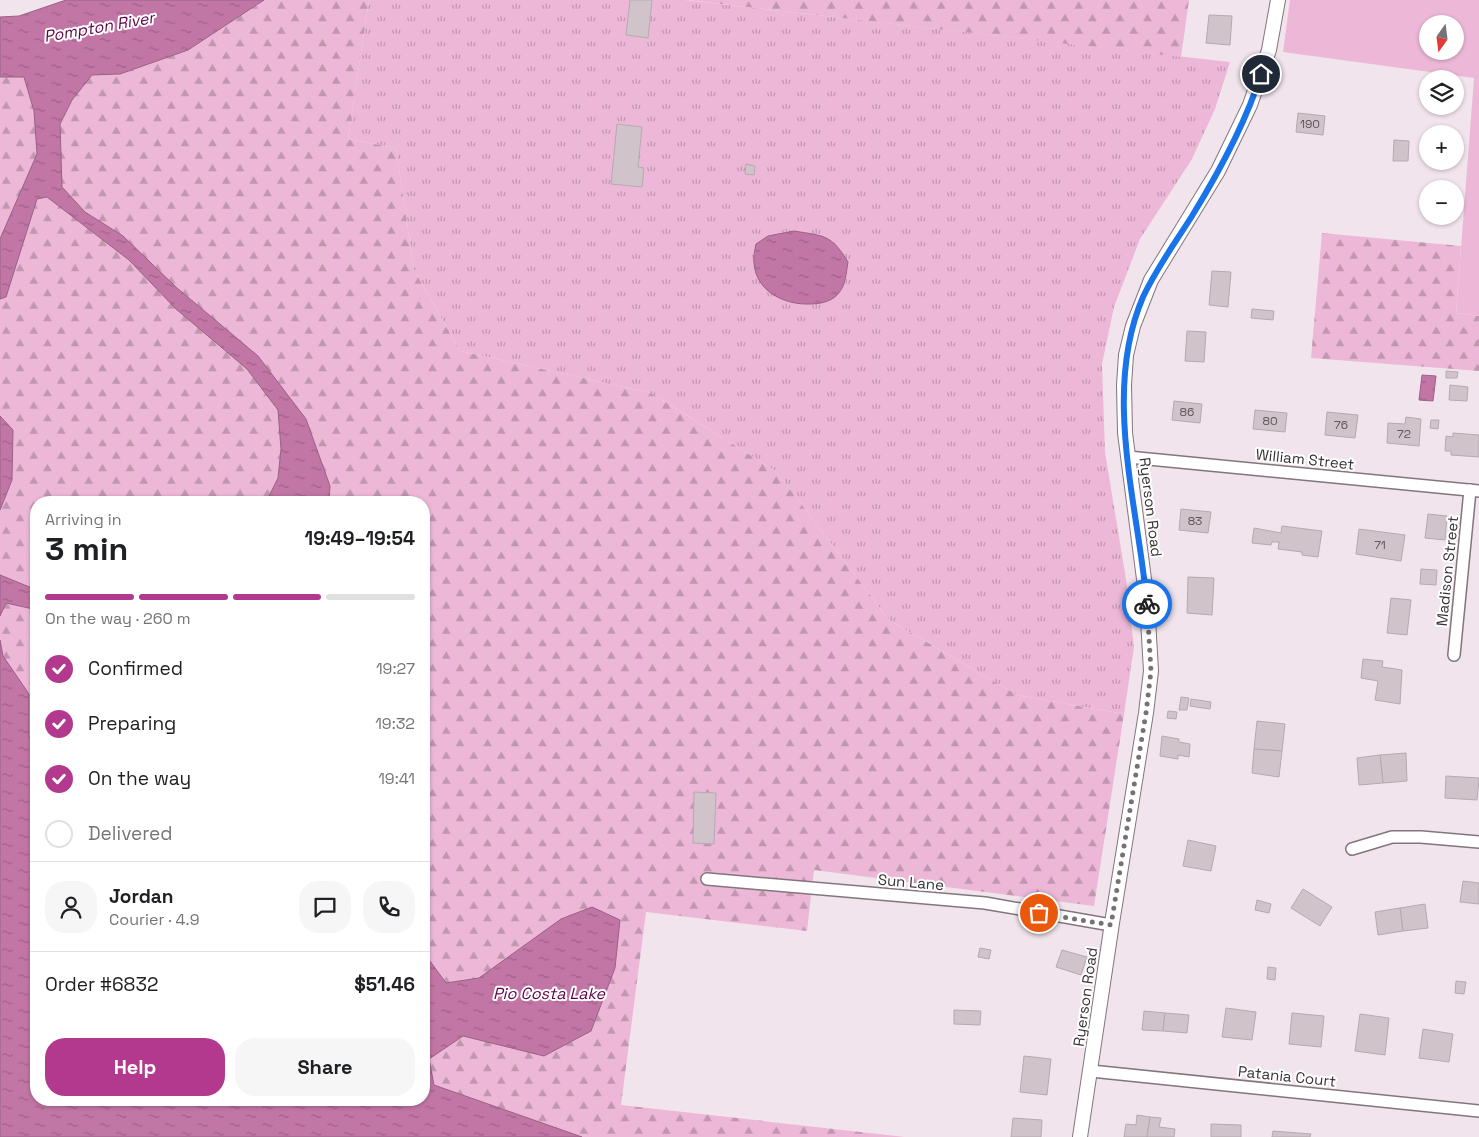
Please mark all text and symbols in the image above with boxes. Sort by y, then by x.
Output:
water label: Pompton River [42,7,158,47]
north arrow [1419,15,1464,60]
map controls [1419,15,1464,225]
pin [1240,53,1282,95]
icon: home [1247,60,1275,88]
button: layers [1419,70,1464,115]
house number: 190 [1300,116,1320,132]
button: + [1419,125,1464,170]
button: − [1419,180,1464,225]
house number: 86 [1180,404,1194,420]
house number: 80 [1262,413,1278,429]
house number: 76 [1334,417,1348,433]
house number: 72 [1397,426,1411,442]
street label: William Street [1255,444,1355,474]
street label: Ryerson Road [1135,456,1167,558]
text: Arriving in [45,509,122,530]
house number: 83 [1188,513,1202,529]
street label: Madison Street [1432,515,1462,627]
text: 19:49–19:54 [305,526,415,551]
text: 3 min [45,529,128,569]
house number: 71 [1374,537,1386,553]
courier [1122,579,1172,629]
icon: bike [1133,590,1161,618]
text: On the way · 260 m [45,608,191,629]
icon: check [45,655,73,683]
text: Confirmed [88,656,183,681]
text: 19:27 [376,658,415,679]
icon: check [45,710,73,738]
text: Preparing [88,711,176,736]
text: 19:32 [375,713,415,734]
icon: check [45,765,73,793]
text: On the way [88,766,191,791]
text: 19:41 [378,768,415,789]
text: Delivered [88,821,173,846]
street label: Sun Lane [877,870,945,894]
button: person [45,881,97,933]
button: chat [299,881,351,933]
button: phone [363,881,415,933]
text: Jordan [109,884,174,909]
pin [1018,892,1060,934]
icon: bag [1025,899,1053,927]
text: Courier · 4.9 [109,909,199,930]
street label: Ryerson Road [1069,946,1101,1048]
text: Order #6832 [45,972,158,997]
text: $51.46 [354,972,415,997]
water label: Pio Costa Lake [493,983,606,1004]
button: Help [45,1038,225,1096]
button: Share [235,1038,415,1096]
street label: Patania Court [1237,1061,1337,1091]

